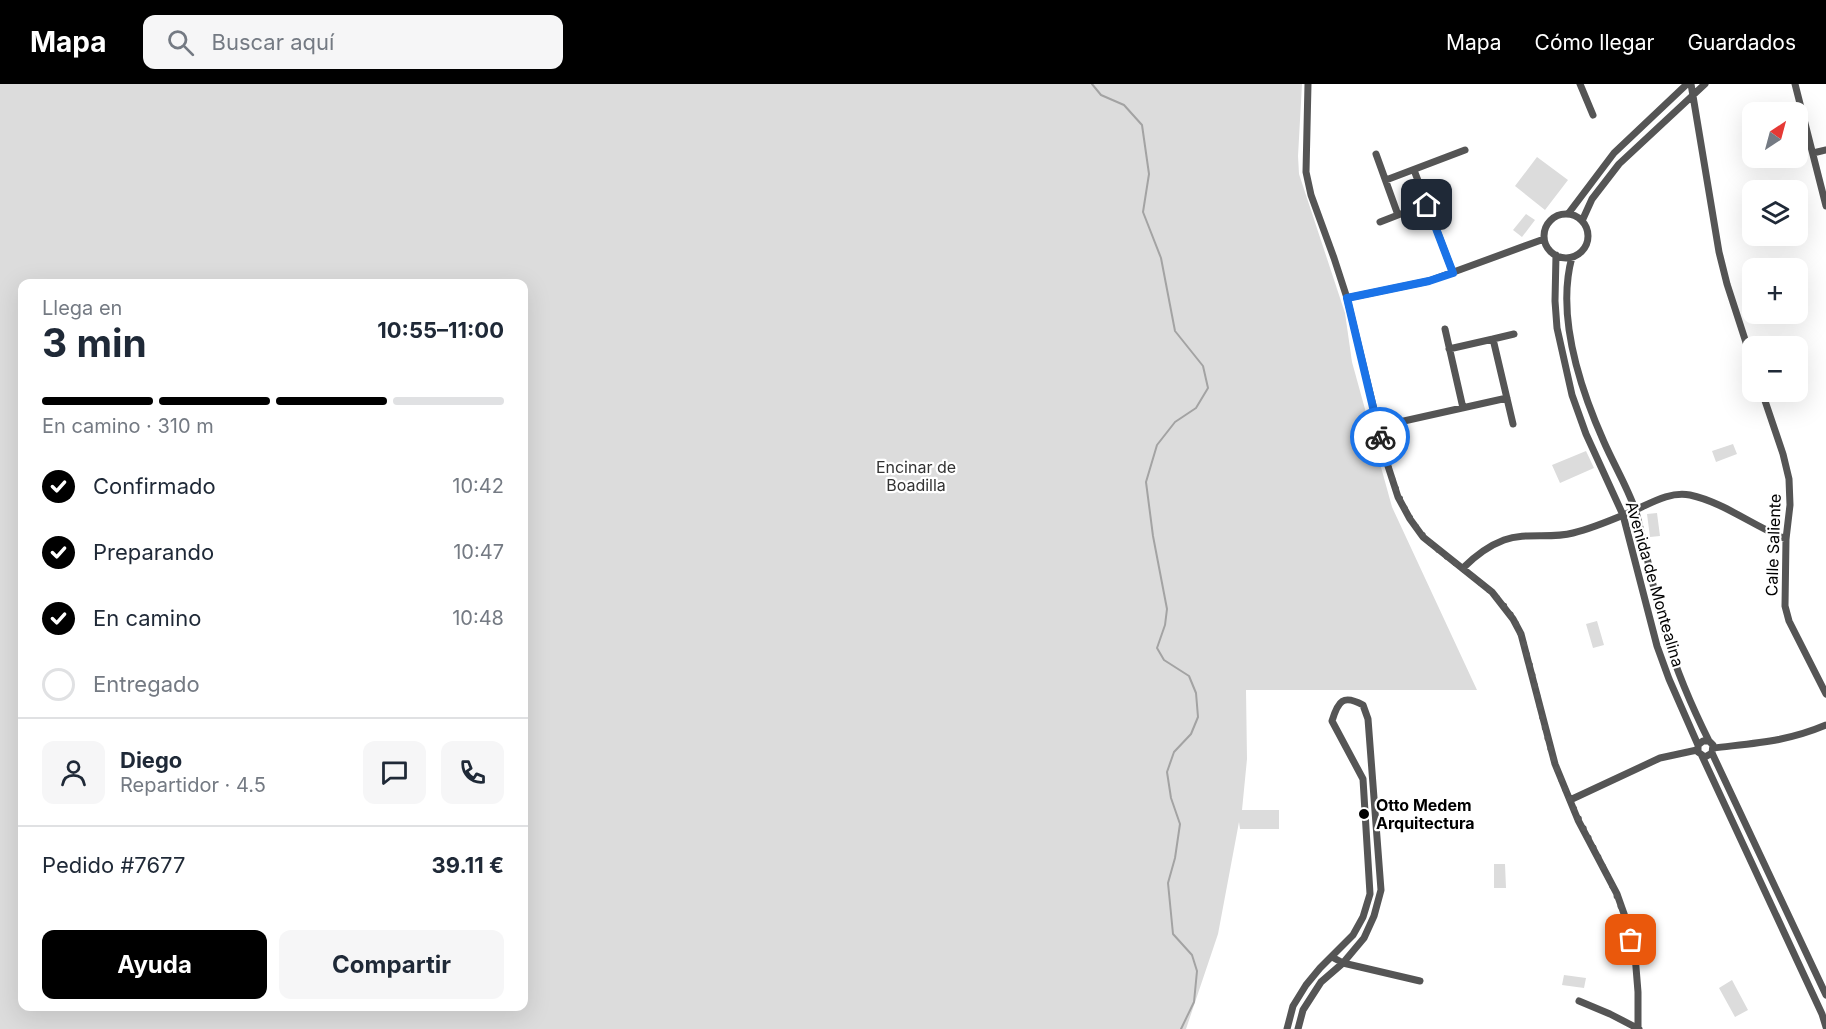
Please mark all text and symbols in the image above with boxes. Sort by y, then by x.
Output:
search box [143,15,563,69]
text: Mapa [30,25,107,59]
icon: search [164,26,197,59]
text: Buscar aquí [212,29,334,55]
text: Mapa [1446,30,1502,55]
text: Cómo llegar [1535,30,1654,55]
text: Guardados [1687,30,1796,55]
north arrow [1742,102,1808,168]
map controls [1742,102,1808,402]
pin [1401,179,1452,230]
button: layers [1742,180,1808,246]
icon: home [1410,188,1443,221]
button: + [1742,258,1808,324]
text: Llega en [42,296,122,320]
text: 10:55–11:00 [377,317,504,343]
text: 3 min [42,319,147,366]
button: − [1742,336,1808,402]
courier [1350,407,1410,467]
text: En camino · 310 m [42,414,214,438]
icon: bike [1364,421,1397,454]
park label: Encinar de Boadilla [876,457,956,495]
icon: check [42,470,75,503]
text: Confirmado [93,473,216,499]
text: 10:42 [452,474,504,498]
street label: Calle Saliente [1761,493,1785,597]
street label: Avenida de Montealina [1622,499,1688,669]
icon: check [42,536,75,569]
text: Preparando [93,539,214,565]
text: 10:47 [453,540,504,564]
icon: check [42,602,75,635]
text: En camino [93,605,201,631]
text: 10:48 [452,606,504,630]
text: Entregado [93,671,200,697]
button: person [42,741,105,804]
button: chat [363,741,426,804]
button: phone [441,741,504,804]
text: Diego [120,747,182,773]
text: Repartidor · 4.5 [120,773,266,797]
place label: Otto Medem Arquitectura [1376,795,1475,833]
marker: Otto Medem Arquitectura [1357,807,1371,821]
text: Pedido #7677 [42,852,185,878]
text: 39.11 € [432,852,504,878]
pin [1605,914,1656,965]
icon: bag [1614,923,1647,956]
button: Ayuda [42,930,267,999]
button: Compartir [279,930,504,999]

